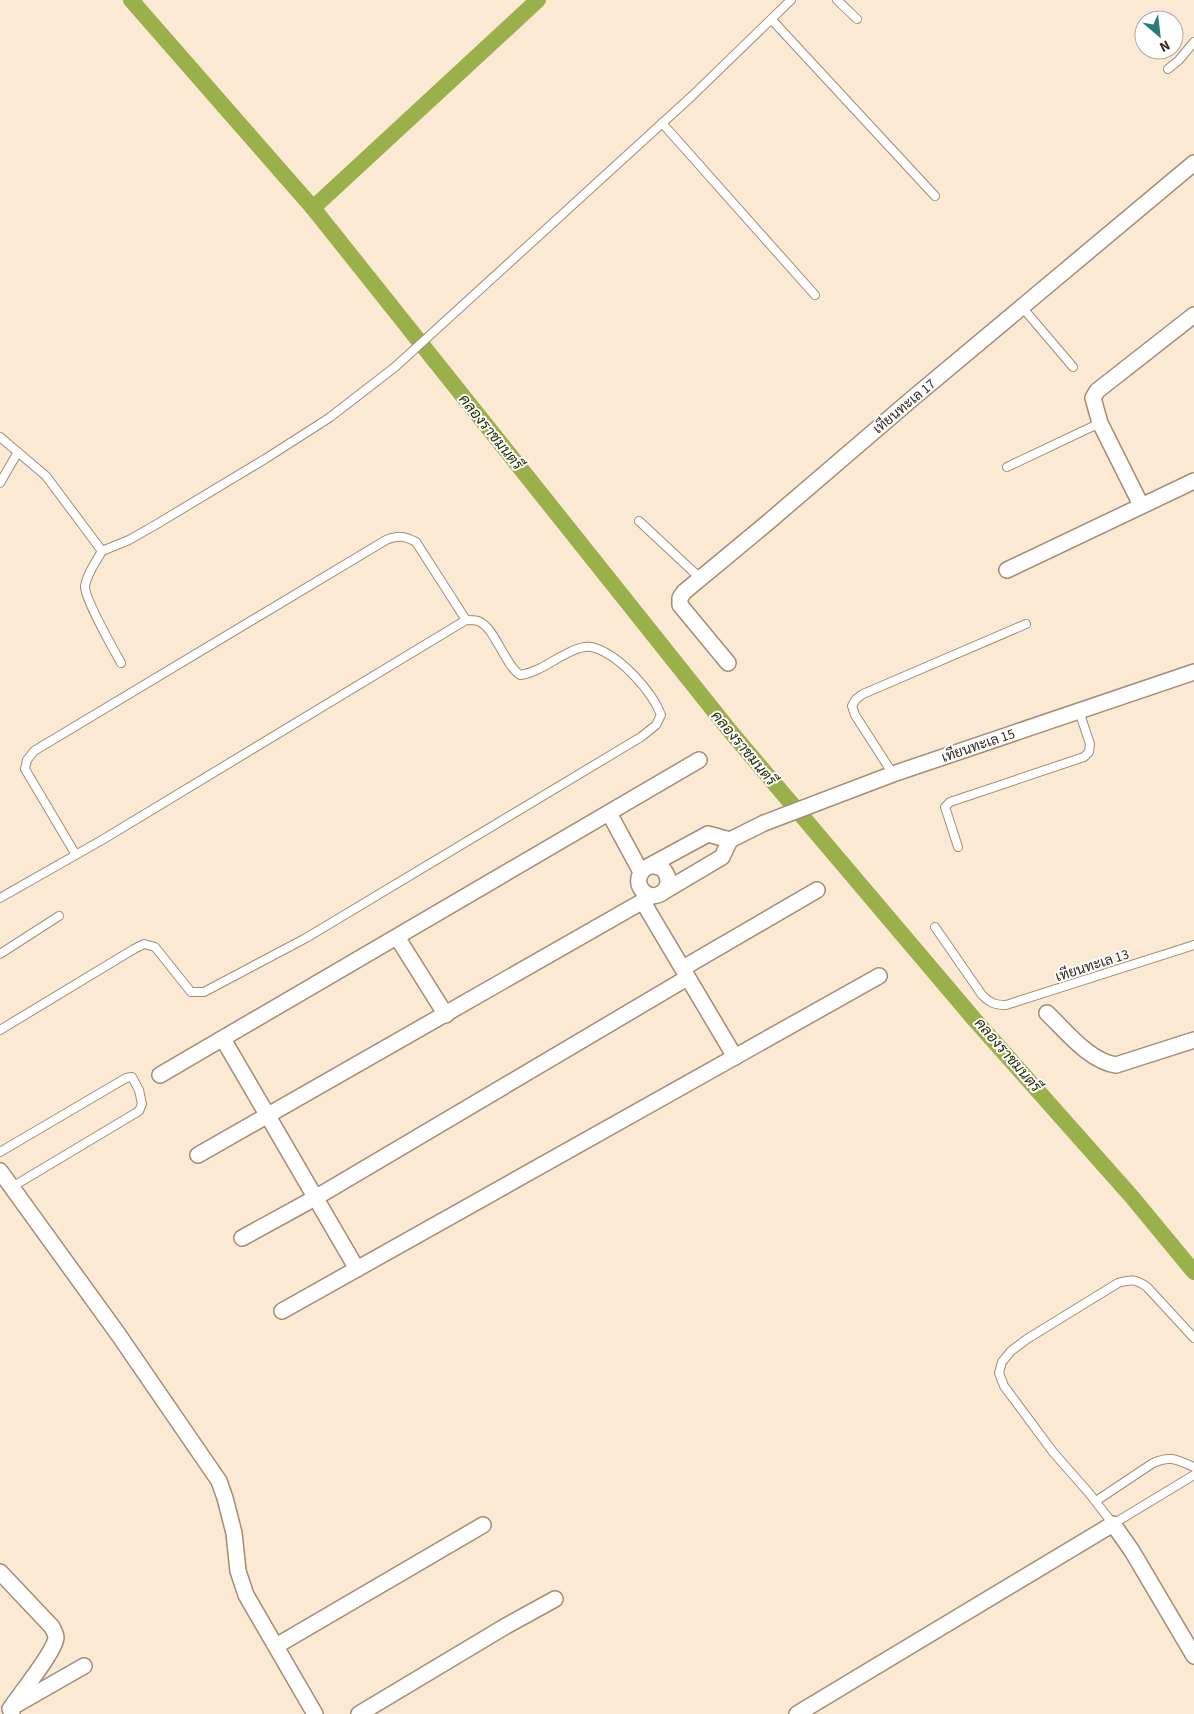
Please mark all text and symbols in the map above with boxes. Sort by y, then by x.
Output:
north arrow [1134,10,1184,60]
text: N [1156,35,1173,57]
street label: เทียนทะเล 17 [869,375,940,439]
water label: คลองราชมนตรี [453,390,528,476]
water label: คลองราชมนตรี [706,706,782,791]
street label: เทียนทะเล 15 [939,724,1018,768]
street label: เทียนทะเล 13 [1053,945,1132,987]
water label: คลองราชมนตรี [969,1014,1046,1098]

